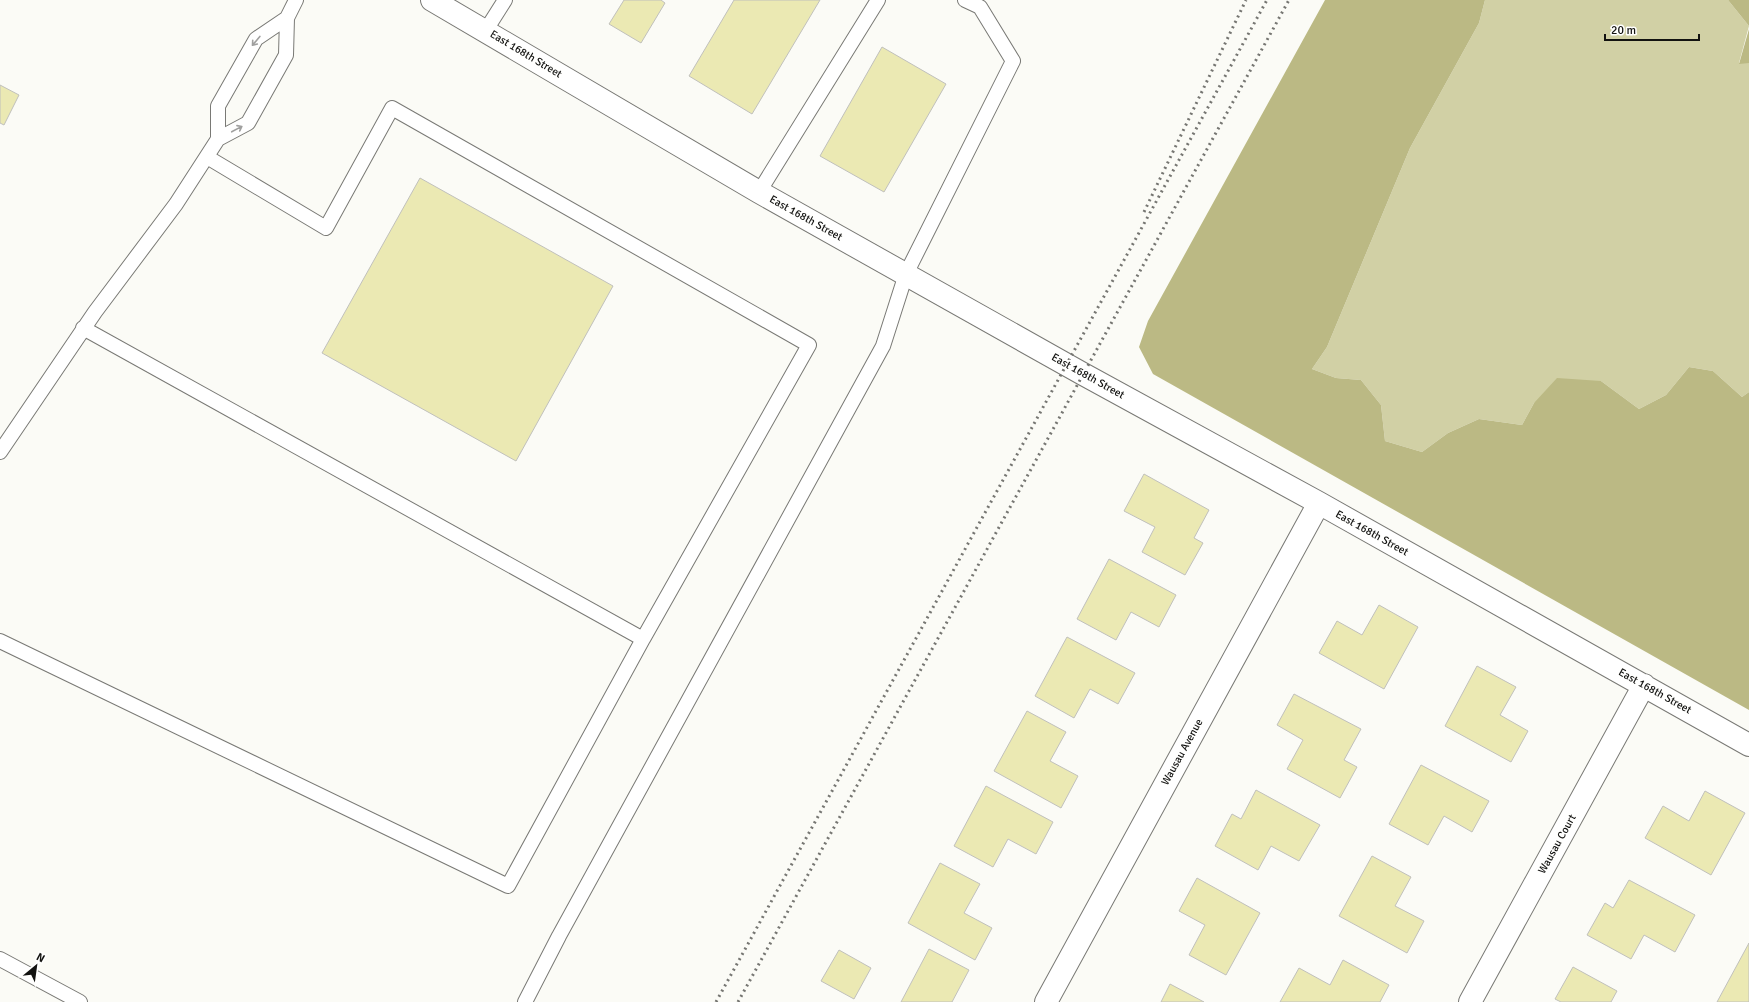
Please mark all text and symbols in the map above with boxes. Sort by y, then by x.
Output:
scale bar [1605,16,1699,42]
text: 20 m [1611,23,1636,38]
street label: East 168th Street [488,27,564,81]
one-way arrow [252,36,261,46]
one-way arrow [231,124,243,132]
street label: East 168th Street [767,193,845,244]
street label: East 168th Street [1049,351,1127,402]
street label: East 168th Street [1333,508,1411,559]
street label: East 168th Street [1616,666,1694,717]
street label: Wausau Avenue [1158,717,1206,787]
street label: Wausau Court [1535,812,1579,876]
north arrow [16,946,56,986]
text: N [34,950,47,965]

